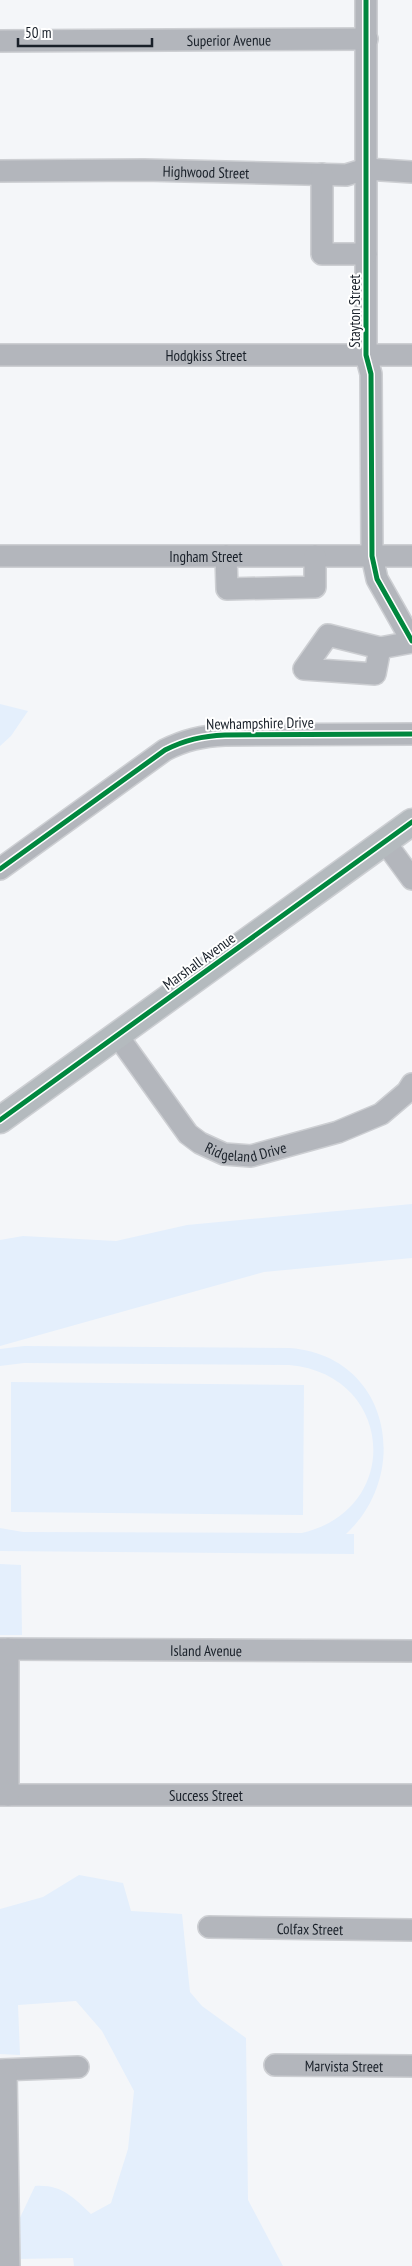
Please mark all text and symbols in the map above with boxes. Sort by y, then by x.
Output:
scale bar [18,15,151,47]
text: 50 m [25,23,51,42]
street label: Superior Avenue [187,30,271,49]
street label: Highwood Street [162,161,250,182]
street label: Stayton Street [345,274,364,348]
street label: Hodgkiss Street [165,346,247,365]
street label: Ingham Street [169,547,243,566]
street label: Newhampshire Drive [206,713,314,733]
street label: Marshall Avenue [159,928,239,994]
street label: Ridgeland Drive [202,1137,288,1165]
street label: Island Avenue [170,1640,242,1660]
street label: Success Street [169,1786,243,1805]
street label: Colfax Street [277,1919,343,1938]
street label: Marvista Street [305,2056,383,2075]

